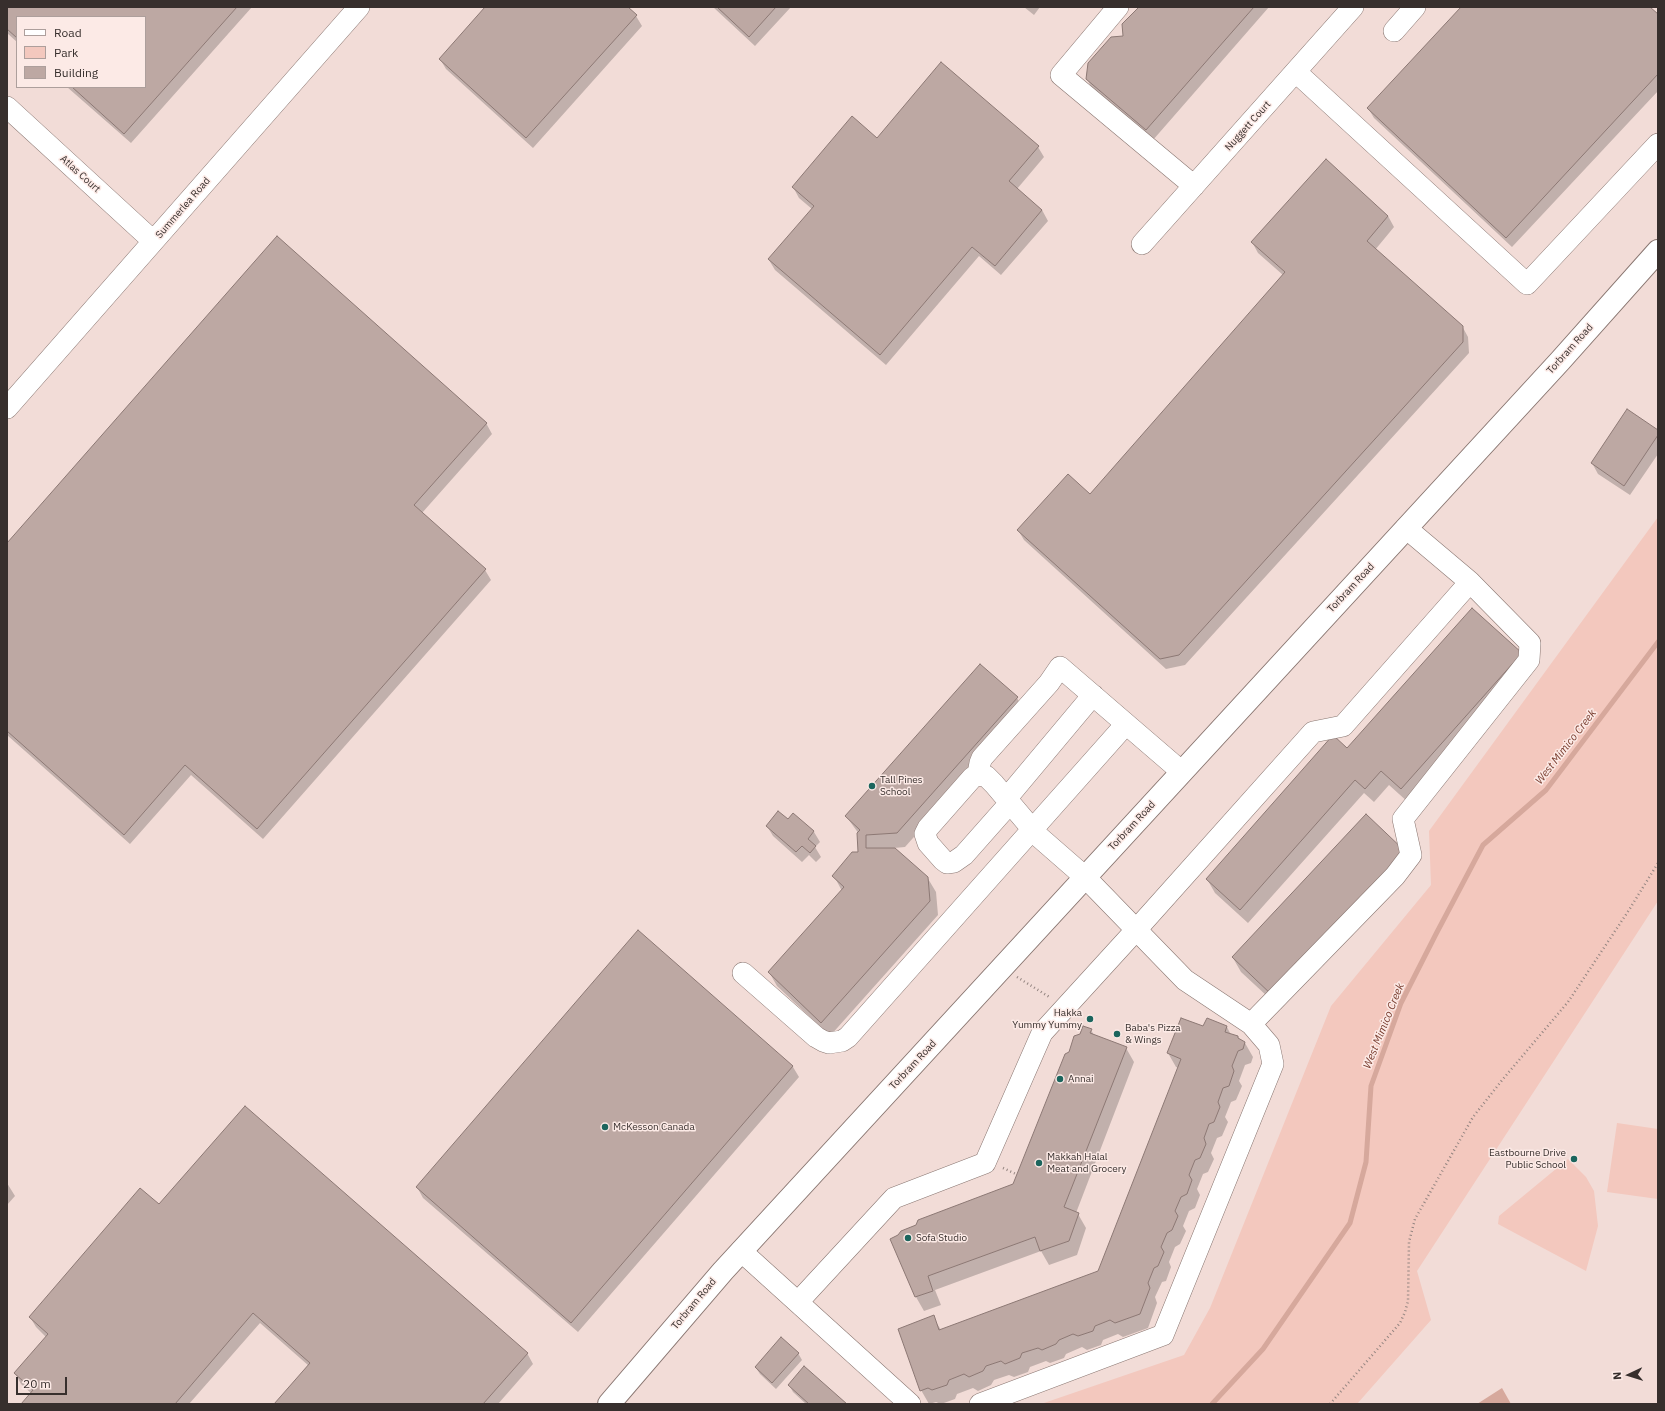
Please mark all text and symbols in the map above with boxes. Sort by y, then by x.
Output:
legend [16,16,146,88]
text: Road [54,25,82,40]
text: Park [54,45,78,60]
text: Building [54,65,98,80]
street label: Nuggett Court [1223,99,1273,153]
street label: Atlas Court [57,153,103,195]
street label: Summerlea Road [153,175,213,241]
street label: Torbram Road [1544,322,1596,376]
street label: Torbram Road [1325,561,1377,615]
water label: West Mimico Creek [1533,707,1599,787]
place label: Tall Pines School [880,774,923,798]
marker: Tall Pines School [867,781,877,791]
street label: Torbram Road [1106,799,1158,853]
water label: West Mimico Creek [1361,981,1407,1071]
place label: Hakka Yummy Yummy [1012,1007,1082,1030]
marker: Hakka Yummy Yummy [1085,1014,1095,1024]
place label: Baba's Pizza & Wings [1125,1022,1181,1046]
marker: Baba's Pizza & Wings [1112,1029,1122,1039]
street label: Torbram Road [887,1038,939,1092]
place label: Annai [1068,1073,1094,1085]
marker: Annai [1055,1074,1065,1084]
place label: McKesson Canada [613,1121,695,1133]
marker: McKesson Canada [600,1122,610,1132]
place label: Eastbourne Drive Public School [1489,1147,1566,1170]
place label: Makkah Halal Meat and Grocery [1047,1151,1126,1174]
marker: Eastbourne Drive Public School [1569,1154,1579,1164]
marker: Makkah Halal Meat and Grocery [1034,1158,1044,1168]
place label: Sofa Studio [916,1232,967,1244]
marker: Sofa Studio [903,1233,913,1243]
street label: Torbram Road [669,1276,719,1332]
north arrow [1609,1355,1649,1395]
scale bar [18,1369,69,1395]
text: N [1610,1371,1624,1380]
text: 20 m [23,1376,51,1391]

